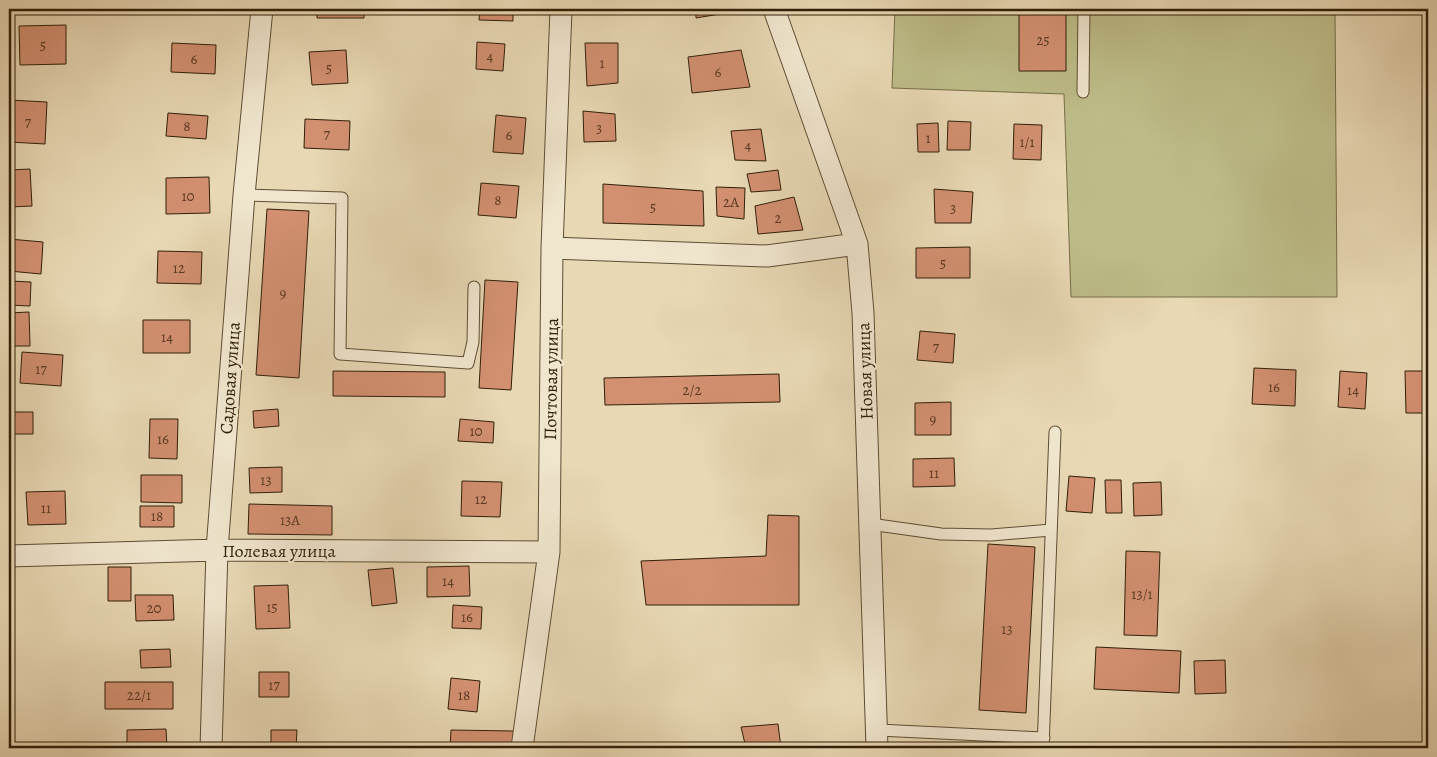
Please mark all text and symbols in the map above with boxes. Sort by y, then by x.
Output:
house number: 25 [1036,30,1050,50]
house number: 5 [40,35,46,55]
house number: 4 [487,46,494,66]
house number: 6 [191,49,198,69]
house number: 1 [599,53,605,73]
house number: 5 [326,58,332,78]
house number: 6 [715,62,722,82]
house number: 7 [25,112,32,132]
house number: 8 [183,116,191,136]
house number: 3 [596,118,602,138]
house number: 7 [324,124,331,144]
house number: 6 [506,125,513,145]
house number: 1 [925,128,931,148]
house number: 1/1 [1019,132,1035,152]
house number: 4 [745,135,752,155]
house number: 10 [181,186,195,206]
house number: 8 [494,190,502,210]
house number: 2А [723,192,739,212]
house number: 5 [650,197,656,217]
house number: 3 [950,198,956,218]
house number: 2 [774,208,782,228]
house number: 5 [940,253,946,273]
house number: 12 [173,258,185,278]
house number: 9 [280,283,287,303]
street label: Почтовая улица [538,317,564,440]
street label: Садовая улица [214,320,246,435]
street label: Новая улица [851,321,879,420]
house number: 14 [161,327,173,347]
house number: 7 [933,337,940,357]
house number: 17 [35,359,47,379]
house number: 16 [1268,377,1280,397]
house number: 2/2 [682,380,702,400]
house number: 14 [1347,380,1359,400]
house number: 9 [930,409,937,429]
house number: 10 [469,421,483,441]
house number: 16 [157,429,169,449]
house number: 11 [929,463,939,483]
house number: 13 [260,470,272,490]
house number: 12 [475,489,487,509]
house number: 11 [41,498,51,518]
house number: 18 [151,506,163,526]
house number: 13А [280,510,300,530]
street label: Полевая улица [222,539,337,563]
house number: 14 [442,571,454,591]
house number: 13/1 [1131,584,1153,604]
house number: 15 [266,597,278,617]
house number: 20 [146,598,162,618]
house number: 16 [461,607,473,627]
house number: 13 [1001,619,1013,639]
house number: 17 [268,675,280,695]
house number: 22/1 [127,685,151,705]
house number: 18 [458,685,470,705]

